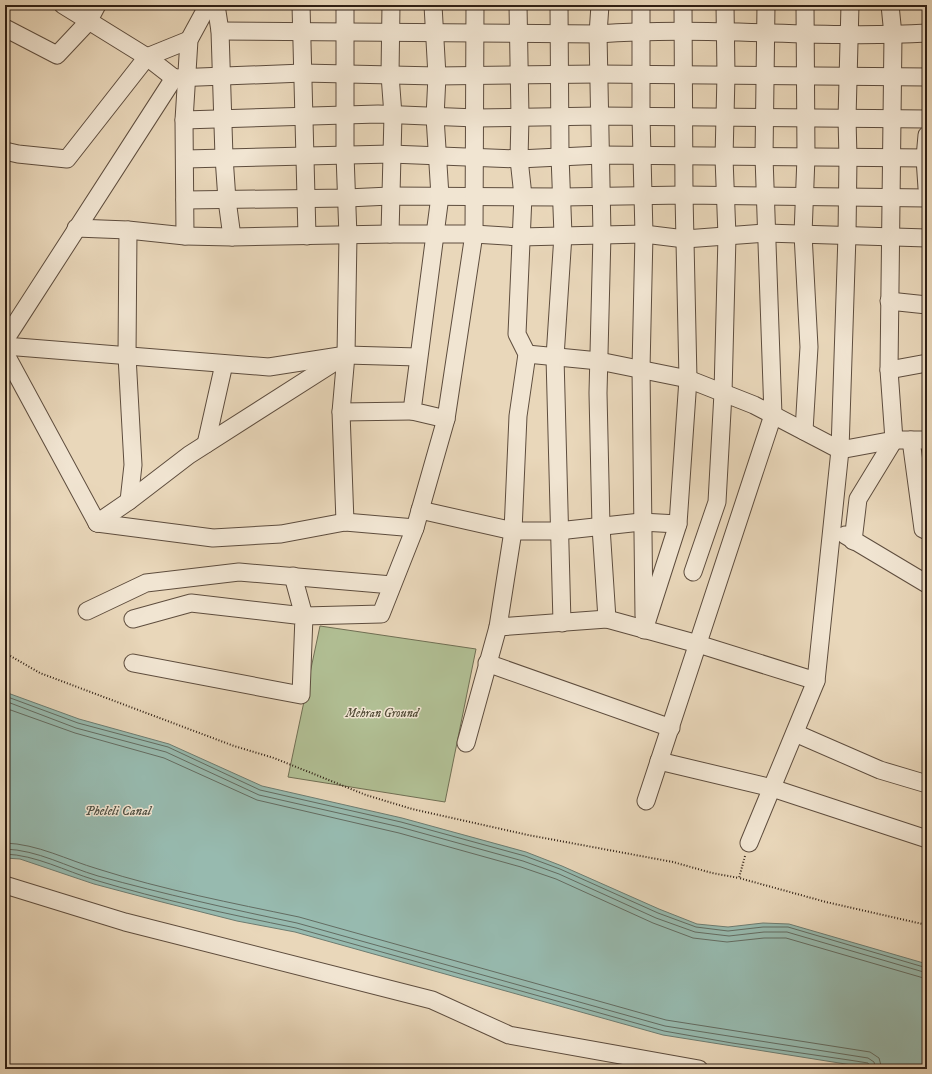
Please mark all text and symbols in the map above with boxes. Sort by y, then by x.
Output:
park label: Mehran Ground [345,706,421,721]
water label: Pheleli Canal [85,803,153,819]

